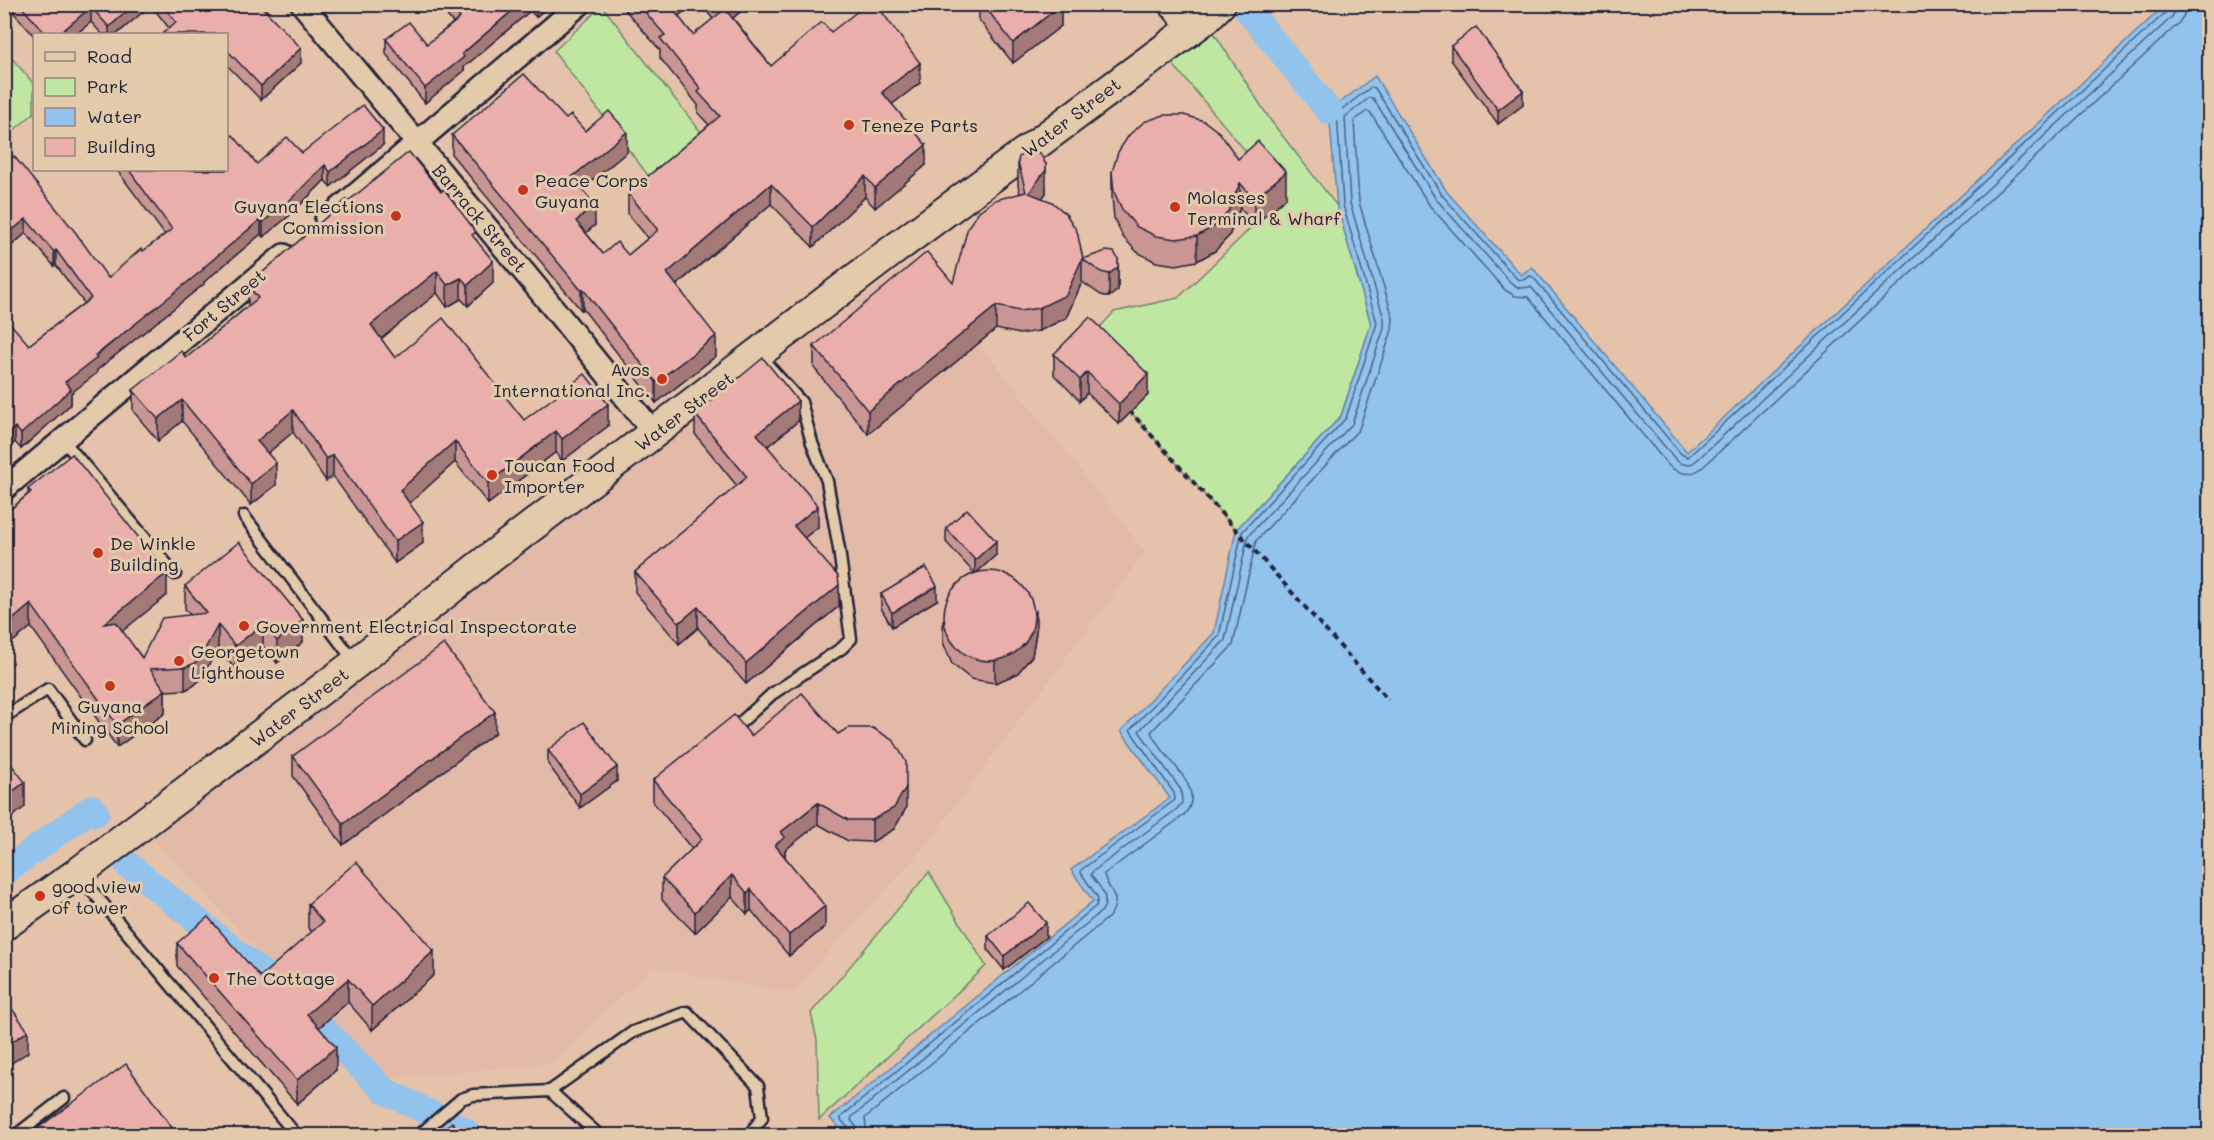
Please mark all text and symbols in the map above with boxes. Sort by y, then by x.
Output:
legend [33,33,228,171]
text: Road [87,44,132,68]
street label: Water Street [1017,72,1125,162]
text: Park [87,74,128,98]
text: Water [87,104,142,128]
place label: Teneze Parts [861,113,978,137]
marker: Teneze Parts [842,118,856,132]
text: Building [87,134,155,158]
street label: Barrack Street [427,159,533,277]
place label: Peace Corps Guyana [535,168,648,213]
marker: Peace Corps Guyana [516,183,530,197]
place label: Molasses Terminal & Wharf [1187,185,1341,230]
place label: Guyana Elections Commission [234,194,384,239]
marker: Molasses Terminal & Wharf [1168,200,1182,214]
marker: Guyana Elections Commission [389,209,403,223]
street label: Fort Street [178,263,270,347]
place label: Avos International Inc. [494,357,650,402]
street label: Water Street [630,366,738,456]
marker: Avos International Inc. [655,372,669,386]
place label: Toucan Food Importer [504,453,615,498]
marker: Toucan Food Importer [485,468,499,482]
place label: De Winkle Building [110,531,196,576]
marker: De Winkle Building [91,546,105,560]
place label: Government Electrical Inspectorate [256,614,577,638]
marker: Government Electrical Inspectorate [237,619,251,633]
place label: Georgetown Lighthouse [191,639,299,684]
marker: Georgetown Lighthouse [172,654,186,668]
street label: Water Street [245,662,353,752]
marker: Guyana Mining School [103,679,117,693]
place label: Guyana Mining School [51,694,169,739]
place label: good view of tower [52,874,141,919]
marker: good view of tower [33,889,47,903]
place label: The Cottage [226,966,335,990]
marker: The Cottage [207,971,221,985]

